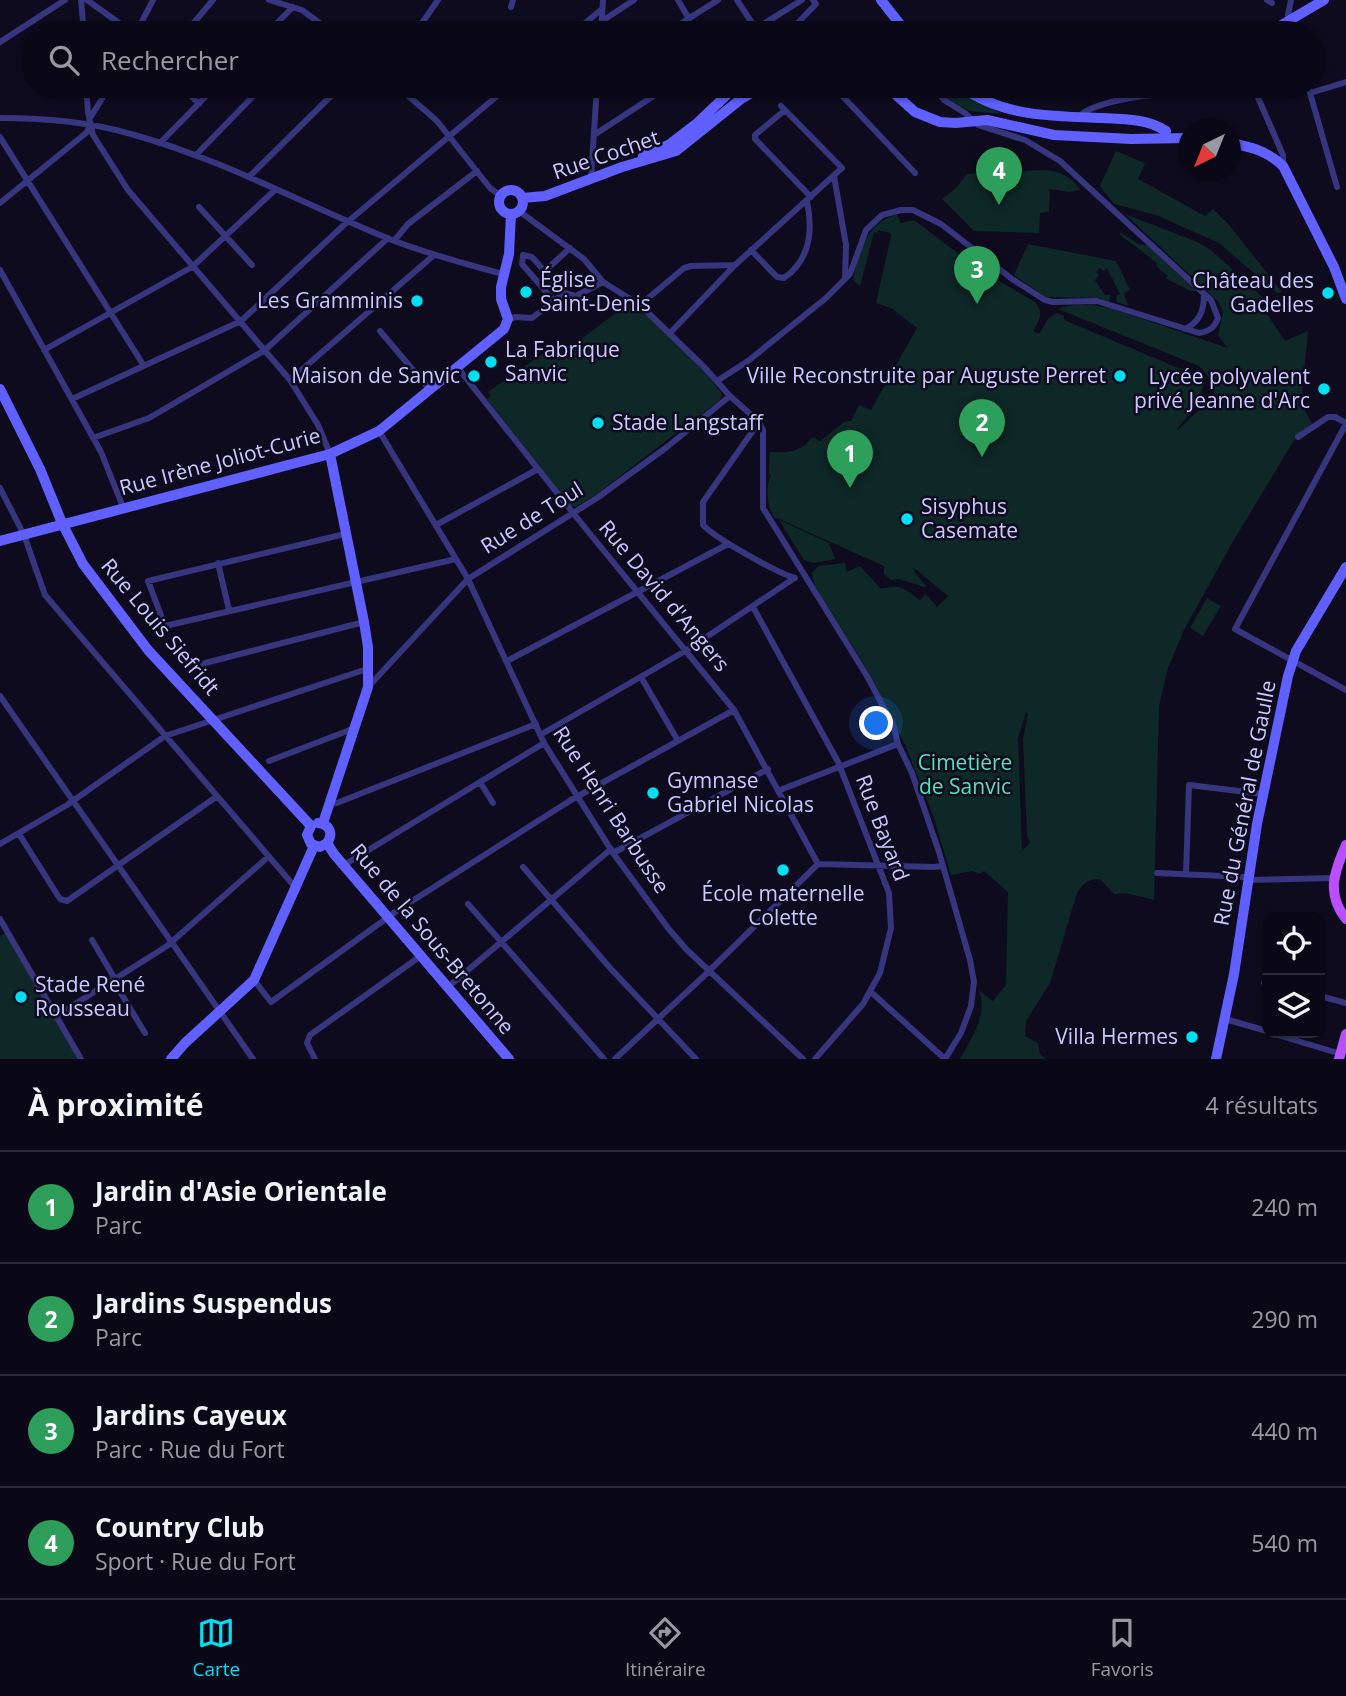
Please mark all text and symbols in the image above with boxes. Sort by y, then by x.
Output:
search box [21,21,1325,98]
icon: search [45,41,83,79]
text: Rechercher [101,42,239,78]
north arrow [1178,119,1241,182]
street label: Rue Cochet [549,123,663,185]
pin: 4 [976,147,1022,205]
pin: 3 [954,246,1000,304]
place label: Église Saint-Denis [540,265,651,317]
place label: Château des Gadelles [1192,266,1314,318]
marker: Église Saint-Denis [518,284,534,300]
marker: Château des Gadelles [1320,285,1336,301]
place label: Les Gramminis [257,286,403,314]
marker: Les Gramminis [409,293,425,309]
place label: La Fabrique Sanvic [505,335,620,387]
marker: La Fabrique Sanvic [483,354,499,370]
place label: Maison de Sanvic [291,361,460,389]
place label: Ville Reconstruite par Auguste Perret [746,361,1106,389]
place label: Lycée polyvalent privé Jeanne d'Arc [1134,362,1310,414]
marker: Maison de Sanvic [466,368,482,384]
marker: Ville Reconstruite par Auguste Perret [1112,368,1128,384]
marker: Lycée polyvalent privé Jeanne d'Arc [1316,381,1332,397]
pin: 2 [959,399,1005,457]
place label: Stade Langstaff [612,408,765,436]
marker: Stade Langstaff [590,415,606,431]
street label: Rue Irène Joliot-Curie [116,421,323,501]
pin: 1 [827,430,873,488]
street label: Rue de Toul [475,475,588,560]
place label: Sisyphus Casemate [921,492,1018,544]
marker: Sisyphus Casemate [899,511,915,527]
street label: Rue David d'Angers [593,514,736,677]
street label: Rue Louis Siefridt [95,552,226,701]
street label: Rue du Général de Gaulle [1206,678,1282,928]
your location [859,706,893,740]
street label: Rue Henri Barbusse [547,721,676,898]
park label: Cimetière de Sanvic [918,748,1012,800]
place label: Gymnase Gabriel Nicolas [667,766,814,818]
street label: Rue Bayard [850,770,916,885]
marker: Gymnase Gabriel Nicolas [645,785,661,801]
street label: Rue de la Sous-Bretonne [345,837,521,1040]
marker: École maternelle Colette [775,862,791,878]
place label: École maternelle Colette [702,879,864,931]
map controls [1262,912,1325,1038]
button: locate [1262,912,1325,975]
place label: Stade René Rousseau [35,970,145,1022]
button: layers [1262,975,1325,1038]
marker: Stade René Rousseau [13,989,29,1005]
place label: Villa Hermes [1055,1022,1178,1050]
marker: Villa Hermes [1184,1029,1200,1045]
text: À proximité [28,1084,204,1125]
text: 4 résultats [1206,1089,1318,1121]
text: Jardin d'Asie Orientale [95,1173,387,1209]
text: 1 [44,1191,58,1223]
text: 240 m [1251,1191,1318,1223]
text: Parc [95,1209,142,1241]
text: Jardins Suspendus [95,1285,332,1321]
text: 2 [44,1303,58,1335]
text: 290 m [1251,1303,1318,1335]
text: Parc [95,1321,142,1353]
text: Jardins Cayeux [95,1397,287,1433]
text: 3 [44,1415,58,1447]
text: 440 m [1251,1415,1318,1447]
text: Parc · Rue du Fort [95,1433,285,1465]
text: Country Club [95,1509,265,1545]
text: 4 [44,1527,58,1559]
text: 540 m [1251,1527,1318,1559]
text: Sport · Rue du Fort [95,1545,296,1577]
tab: Carte [192,1614,240,1682]
tab: Itinéraire [625,1614,706,1682]
tab: Favoris [1091,1614,1154,1682]

